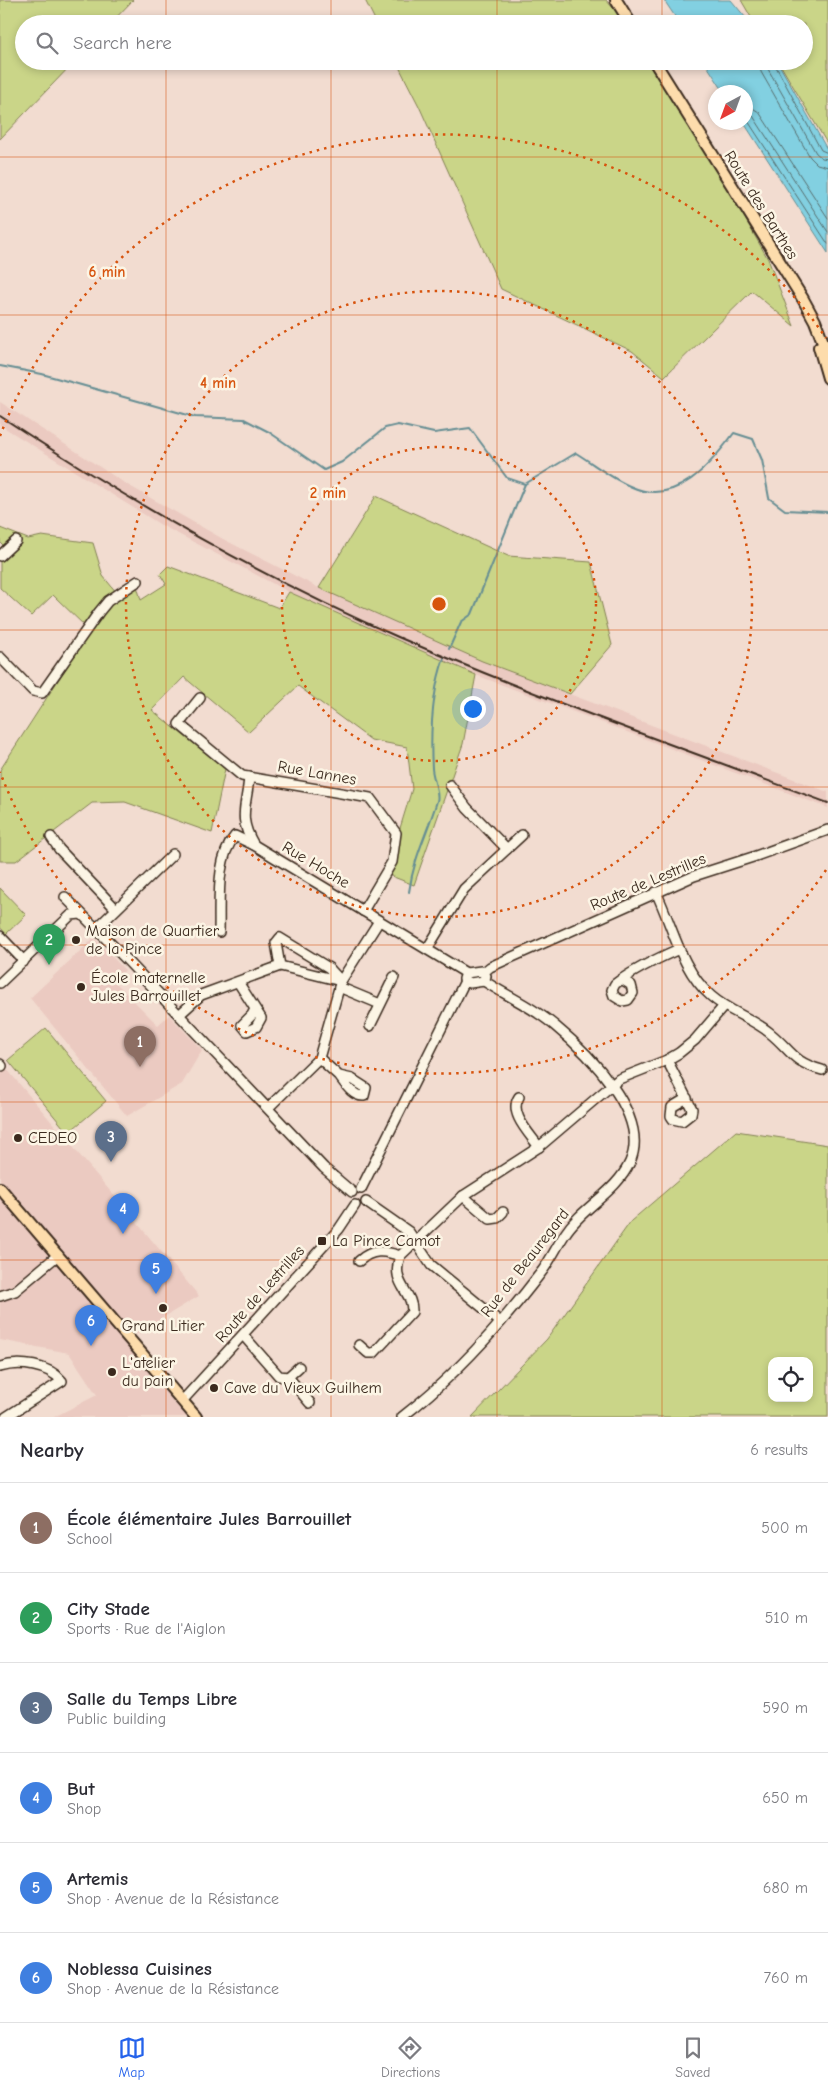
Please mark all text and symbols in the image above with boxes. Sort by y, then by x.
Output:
search box [15,15,813,70]
icon: search [33,29,61,57]
text: Search here [73,32,172,54]
north arrow [708,85,753,130]
street label: Route des Barthes [720,148,802,263]
text: 6 min [89,263,125,281]
text: 4 min [200,374,236,392]
text: 2 min [310,484,346,502]
centre of rings [430,595,448,613]
your location [460,696,486,722]
street label: Rue Lannes [276,757,358,789]
street label: Rue Hoche [279,838,353,892]
street label: Route de Lestrilles [587,849,709,914]
place label: Maison de Quartier de la Pince [86,922,220,958]
pin: 2 [33,924,65,965]
marker: Maison de Quartier de la Pince [70,934,82,946]
place label: École maternelle Jules Barrouillet [91,968,206,1005]
marker: École maternelle Jules Barrouillet [75,981,87,993]
pin: 1 [124,1026,156,1067]
pin: 3 [95,1121,127,1162]
place label: CEDEO [28,1129,77,1147]
marker: CEDEO [12,1132,24,1144]
pin: 4 [107,1193,139,1234]
street label: Rue de Beauregard [477,1205,573,1321]
place label: La Pince Camot [332,1232,440,1250]
marker: La Pince Camot [316,1235,328,1247]
street label: Route de Lestrilles [212,1242,308,1346]
pin: 5 [140,1253,172,1294]
marker: Grand Litier [157,1302,169,1314]
pin: 6 [75,1305,107,1346]
place label: Grand Litier [122,1317,205,1335]
place label: L'atelier du pain [122,1354,176,1390]
map controls [768,1357,813,1402]
button: locate [768,1357,813,1402]
marker: L'atelier du pain [106,1366,118,1378]
place label: Cave du Vieux Guilhem [224,1379,382,1397]
marker: Cave du Vieux Guilhem [208,1382,220,1394]
text: Nearby [20,1438,84,1462]
text: 6 results [750,1441,808,1459]
text: École élémentaire Jules Barrouillet [67,1508,351,1530]
text: 1 [33,1519,39,1537]
text: 500 m [761,1519,808,1537]
text: School [67,1530,113,1548]
text: City Stade [67,1598,150,1620]
text: 2 [32,1609,40,1627]
text: 510 m [765,1609,808,1627]
text: Sports · Rue de l'Aiglon [67,1620,226,1638]
text: Salle du Temps Libre [67,1688,237,1710]
text: 3 [32,1699,40,1717]
text: 590 m [763,1699,808,1717]
text: Public building [67,1710,166,1728]
text: But [67,1778,95,1800]
text: 4 [32,1789,40,1807]
text: 650 m [762,1789,808,1807]
text: Shop [67,1800,101,1818]
text: Artemis [67,1868,128,1890]
text: 5 [32,1879,40,1897]
text: 680 m [763,1879,808,1897]
text: Shop · Avenue de la Résistance [67,1890,279,1908]
text: Noblessa Cuisines [67,1958,212,1980]
text: 6 [32,1969,40,1987]
text: 760 m [764,1969,808,1987]
text: Shop · Avenue de la Résistance [67,1980,279,1998]
tab: Map [118,2034,146,2081]
tab: Directions [381,2034,440,2081]
tab: Saved [675,2034,710,2081]

